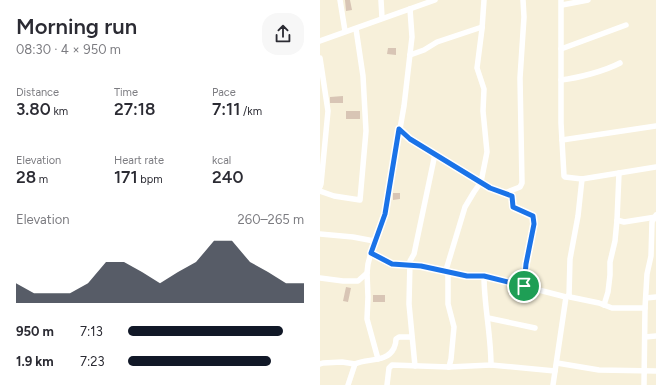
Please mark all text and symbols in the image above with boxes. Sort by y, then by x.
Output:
text: Morning run [16,13,137,40]
button: share [262,13,304,55]
text: 08:30 · 4 × 950 m [16,42,121,57]
text: Distance [16,86,59,99]
text: Time [114,86,138,99]
text: Pace [212,86,236,99]
text: 3.80 [16,99,51,119]
text: 27:18 [114,99,155,119]
text: 7:11 [212,99,240,119]
text: km [51,105,68,118]
text: /km [240,105,262,118]
text: Elevation [16,154,61,167]
text: Heart rate [114,154,164,167]
text: kcal [212,154,231,167]
text: 28 [16,167,36,187]
text: 171 [114,167,138,187]
text: 240 [212,167,243,187]
text: m [36,173,48,186]
text: bpm [138,173,163,186]
text: Elevation [16,212,69,227]
text: 260–265 m [238,212,304,227]
pin [507,269,541,303]
icon: arrive [513,275,535,297]
text: 950 m [16,324,54,339]
text: 7:13 [80,324,103,339]
text: 1.9 km [16,354,54,369]
text: 7:23 [80,354,105,369]

